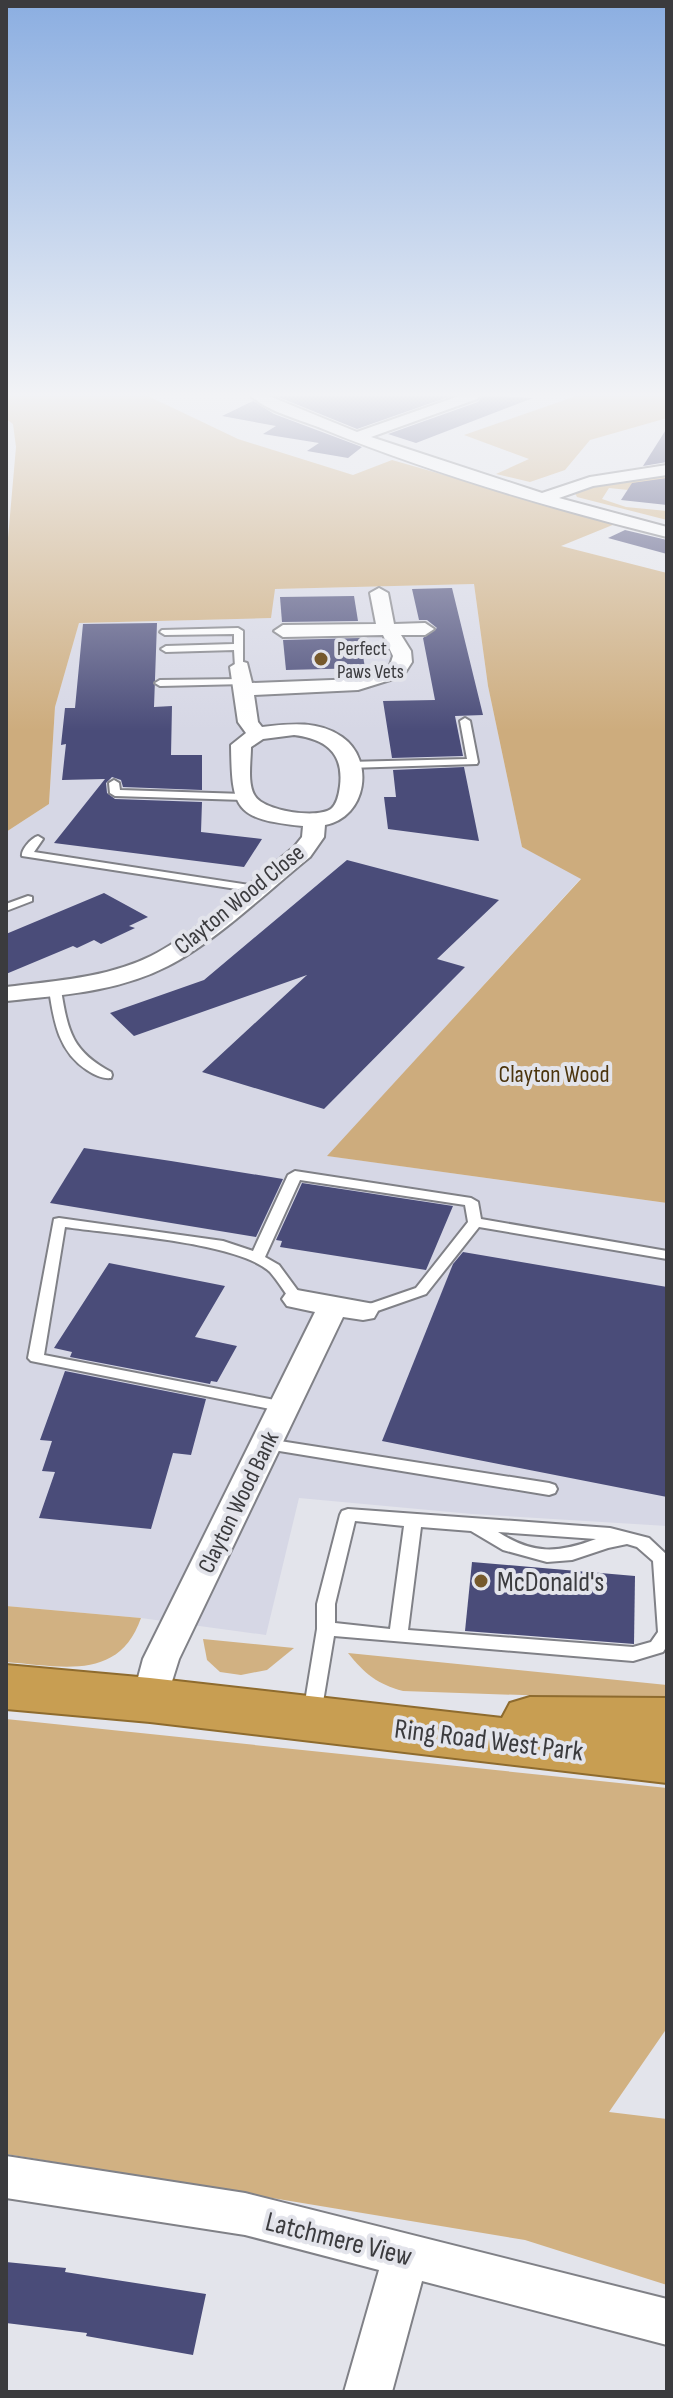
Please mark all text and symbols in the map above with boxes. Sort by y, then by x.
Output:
place label: Perfect Paws Vets [337,637,404,684]
marker: Perfect Paws Vets [312,650,330,668]
street label: Clayton Wood Close [168,838,310,961]
park label: Clayton Wood [499,1060,609,1089]
street label: Clayton Wood Bank [192,1427,285,1578]
place label: McDonald's [497,1566,604,1599]
marker: McDonald's [472,1572,490,1590]
street label: Ring Road West Park [393,1713,585,1768]
street label: Latchmere View [262,2205,416,2274]

